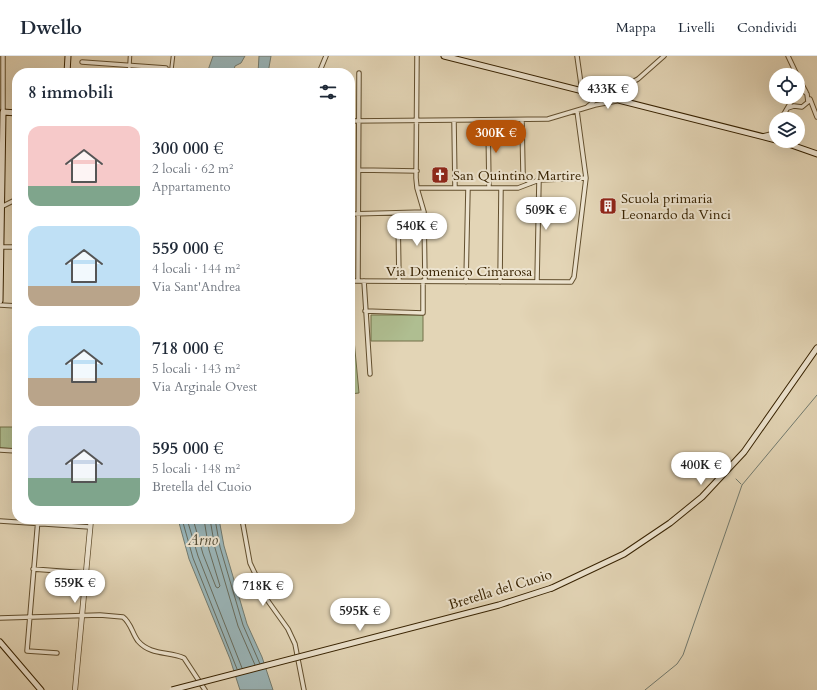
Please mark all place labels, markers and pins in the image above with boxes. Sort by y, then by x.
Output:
pin: 433K € [575,76,641,110]
pin: 300K € [463,120,529,154]
church icon: San Quintino Martire [430,165,450,185]
place label: San Quintino Martire [453,166,581,185]
place label: Scuola primaria Leonardo da Vinci [621,189,731,224]
building icon: Scuola primaria Leonardo da Vinci [598,196,618,216]
pin: 509K € [513,197,579,231]
pin: 540K € [384,213,450,247]
pin: 400K € [668,452,734,486]
pin: 559K € [42,570,108,604]
pin: 718K € [230,573,296,607]
pin: 595K € [327,598,393,632]

